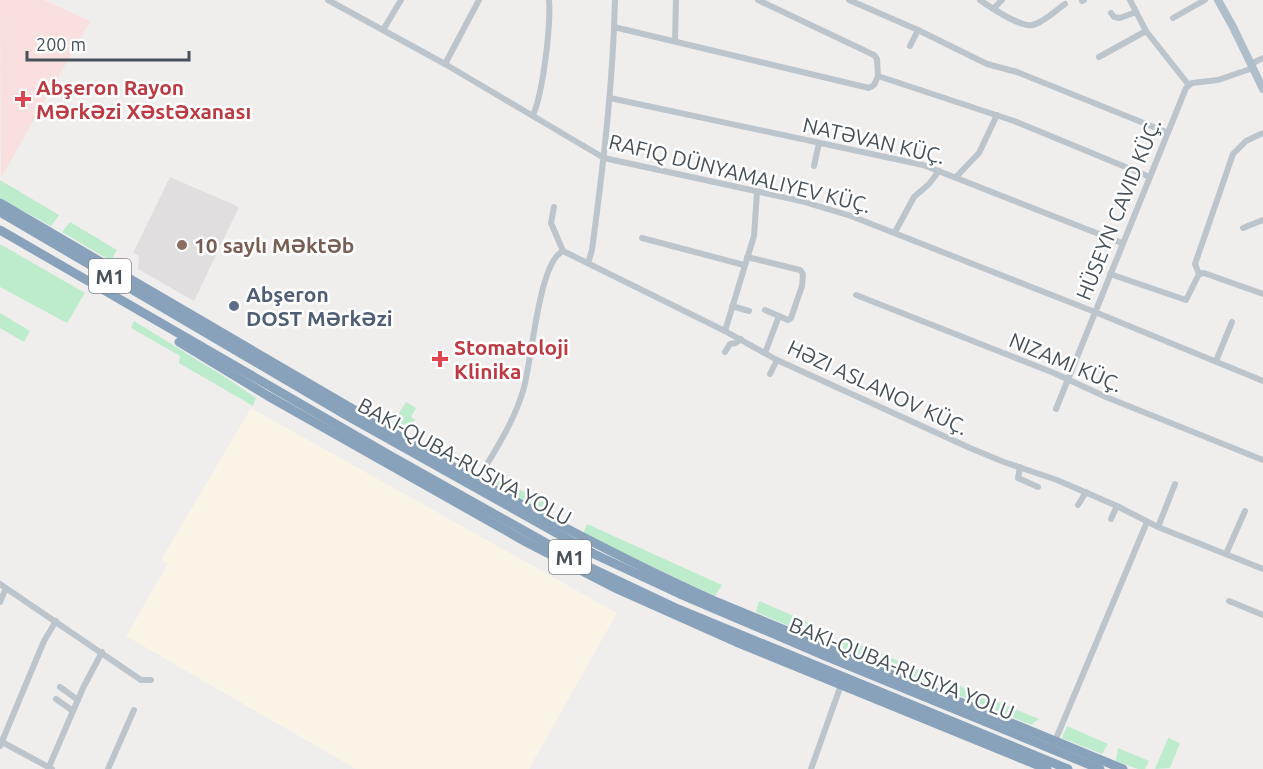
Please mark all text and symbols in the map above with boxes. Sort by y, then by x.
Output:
scale bar [27,24,189,62]
text: 200 m [36,34,86,54]
place label: Abşeron Rayon Mərkəzi Xəstəxanası [36,75,251,123]
marker: Abşeron Rayon Mərkəzi Xəstəxanası [14,90,32,108]
street label: NATƏVAN KÜÇ. [801,112,947,168]
street label: HÜSEYN CAVID KÜÇ. [1071,115,1165,303]
street label: RAFIQ DÜNYAMALIYEV KÜÇ. [607,129,873,217]
place label: 10 saylı Məktəb [194,233,354,257]
marker: 10 saylı Məktəb [175,238,189,252]
road number: M1 [89,259,131,293]
place label: Abşeron DOST Mərkəzi [246,282,393,330]
marker: Abşeron DOST Mərkəzi [227,299,241,313]
street label: NIZAMI KÜÇ. [1006,327,1126,397]
place label: Stomatoloji Klinika [454,335,569,383]
street label: HƏZI ASLANOV KÜÇ. [784,335,972,439]
marker: Stomatoloji Klinika [431,350,449,368]
street label: BAKI-QUBA-RUSIYA YOLU [354,392,576,530]
road number: M1 [549,540,591,574]
street label: BAKI-QUBA-RUSIYA YOLU [786,612,1018,724]

